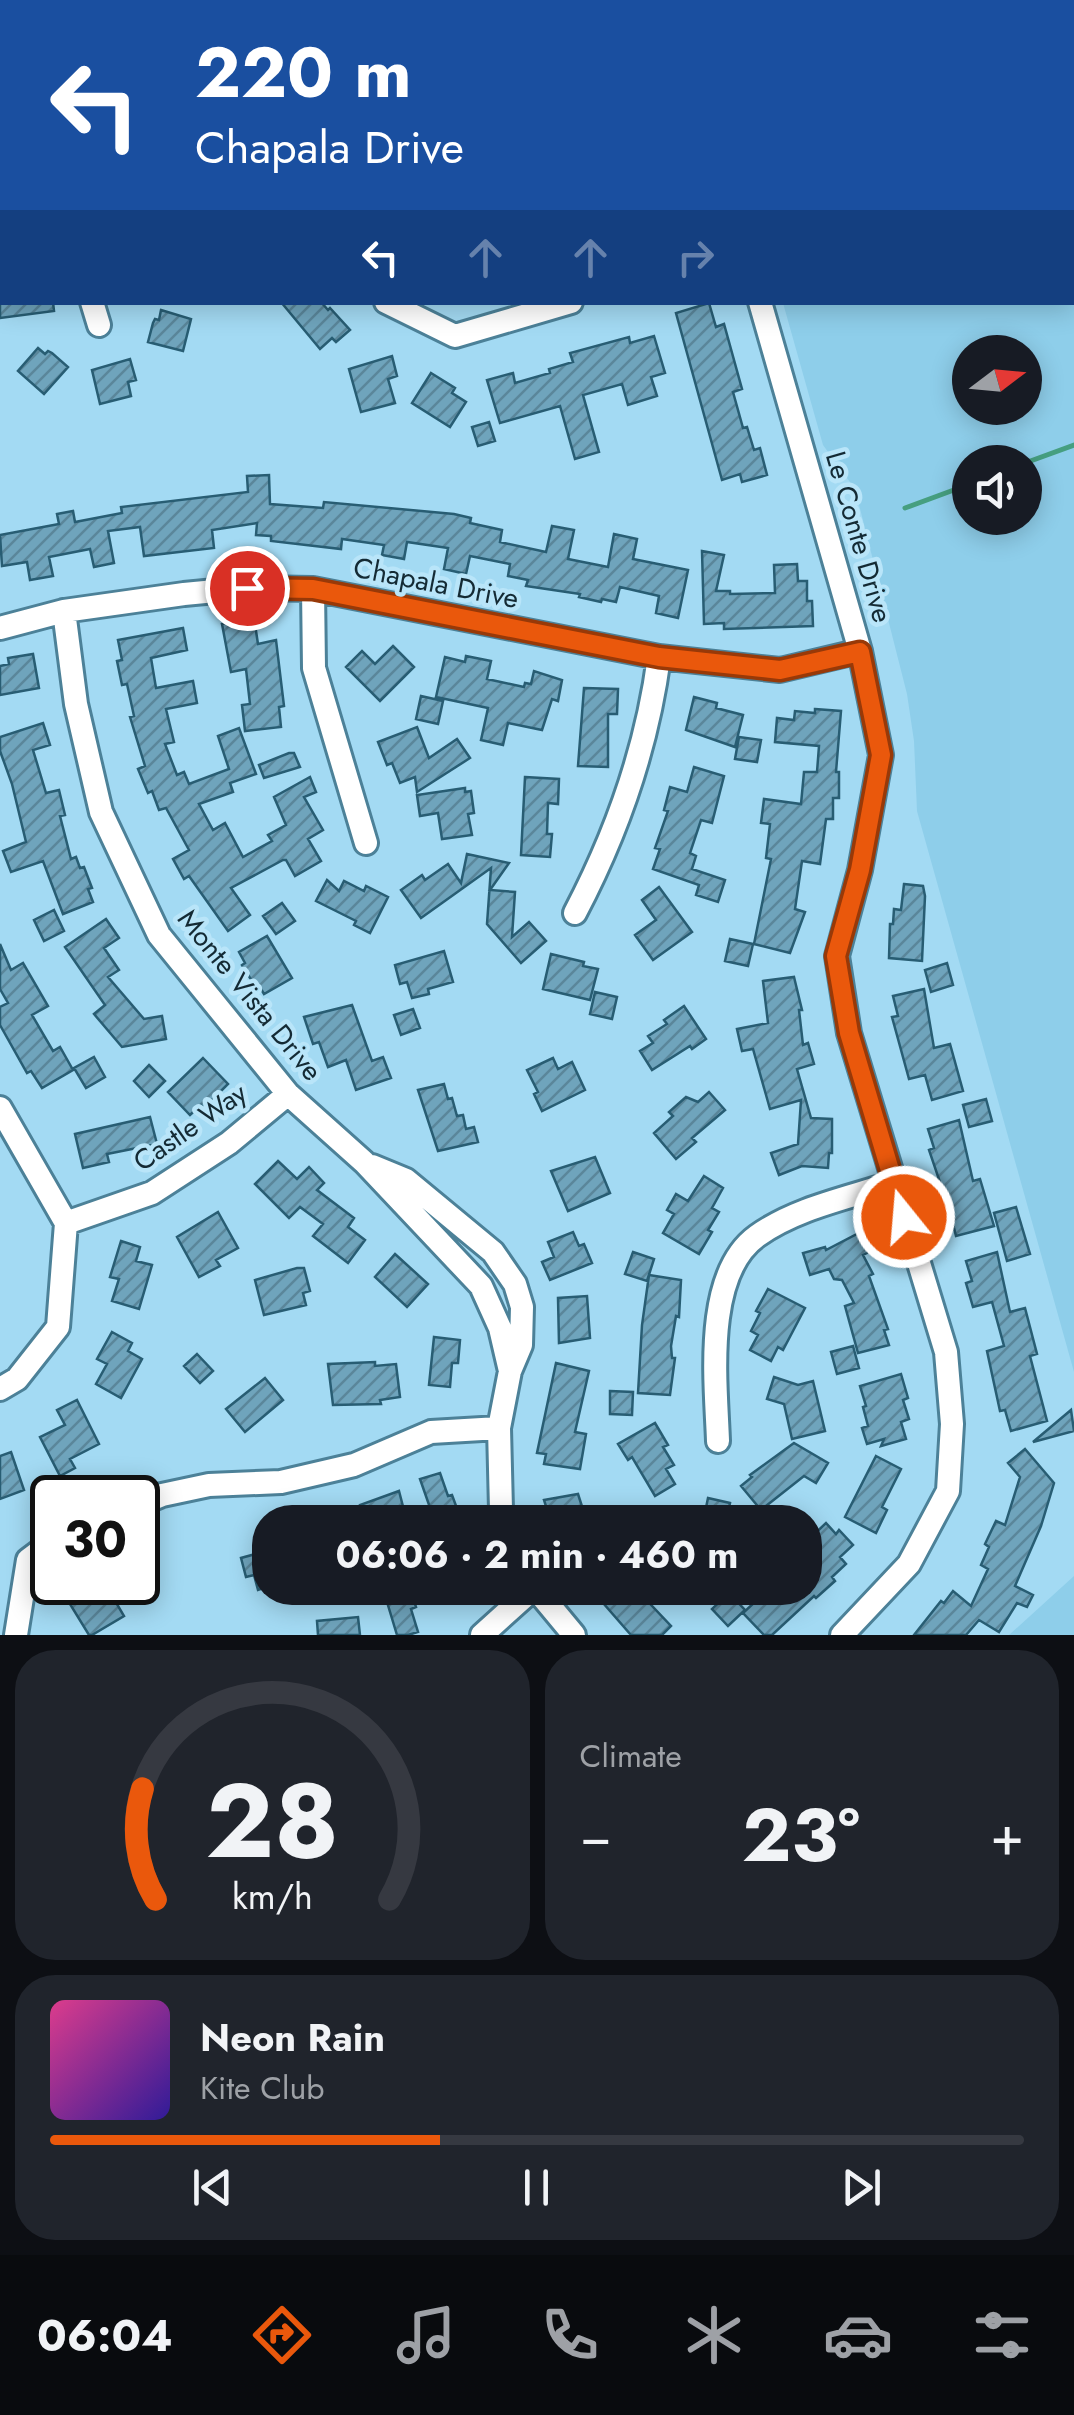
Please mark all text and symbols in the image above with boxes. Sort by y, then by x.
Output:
text: 220 m [195,22,412,123]
icon: left [30,40,160,170]
text: Chapala Drive [195,115,464,180]
icon: left [353,230,408,285]
icon: ahead [458,230,513,285]
icon: ahead [563,230,618,285]
icon: right [668,230,723,285]
north arrow [952,335,1042,425]
map controls [952,335,1042,535]
button: sound [952,445,1042,535]
street label: Le Conte Drive [815,447,903,627]
pin [205,546,290,631]
street label: Chapala Drive [350,547,522,619]
icon: arrive [220,561,275,616]
street label: Monte Vista Drive [168,900,332,1090]
street label: Castle Way [125,1072,256,1181]
position arrow [852,1165,956,1269]
speed limit sign: 30 [30,1475,160,1605]
text: 06:06 · 2 min · 460 m [336,1527,738,1582]
text: Climate [580,1733,682,1779]
text: 28 [206,1746,339,1896]
text: 23° [742,1781,860,1889]
text: − [580,1796,612,1876]
text: + [990,1796,1024,1876]
text: km/h [232,1871,313,1922]
text: Neon Rain [200,2010,385,2065]
text: Kite Club [200,2065,324,2111]
icon: previous [185,2160,240,2215]
icon: pause [509,2160,564,2215]
icon: next [834,2160,889,2215]
icon: directions [247,2300,317,2370]
icon: music [391,2300,461,2370]
icon: phone [535,2300,605,2370]
icon: climate [679,2300,749,2370]
icon: car [823,2300,893,2370]
icon: filters [967,2300,1037,2370]
text: 06:04 [37,2303,173,2368]

